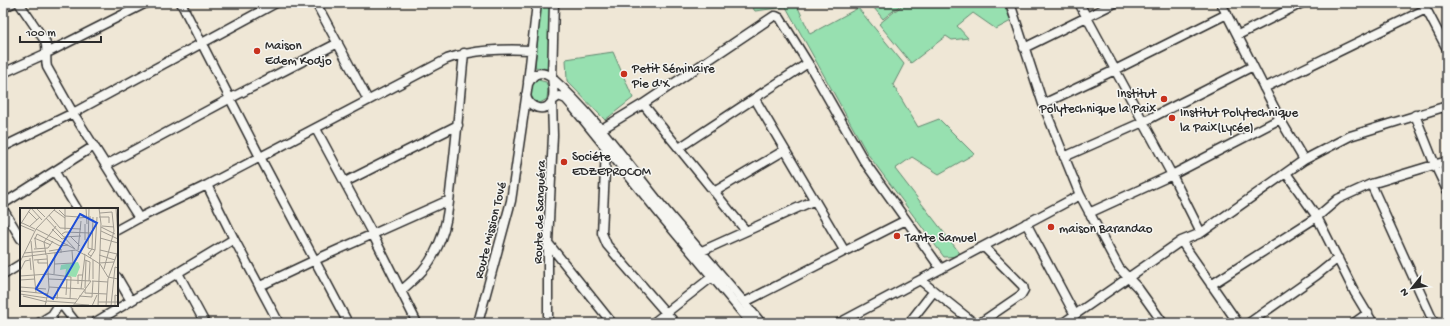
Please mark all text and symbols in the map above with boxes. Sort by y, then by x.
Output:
scale bar [20,18,101,44]
text: 100 m [25,27,56,41]
place label: Maison Edem Kodjo [265,39,332,69]
marker: Maison Edem Kodjo [252,46,262,56]
place label: Petit Séminaire Pie d'X [631,62,715,92]
marker: Petit Séminaire Pie d'X [619,69,629,79]
place label: Institut Polytechnique la Paix [1039,87,1158,117]
marker: Institut Polytechnique la Paix [1159,94,1169,104]
place label: Institut Polytechnique la Paix(Lycée) [1180,106,1298,136]
marker: Institut Polytechnique la Paix(Lycée) [1167,113,1177,123]
place label: Sociéte EDZEPROCOM [572,150,652,180]
marker: Sociéte EDZEPROCOM [559,157,569,167]
street label: Route de Sanguéra [531,159,550,264]
street label: Route Mission Tové [472,180,511,281]
inset map [20,208,118,306]
marker: maison Barandao [1046,222,1056,232]
place label: maison Barandao [1059,222,1153,237]
marker: Tante Samuel [892,231,902,241]
place label: Tante Samuel [904,231,977,246]
north arrow [1392,268,1432,308]
text: N [1398,286,1412,298]

